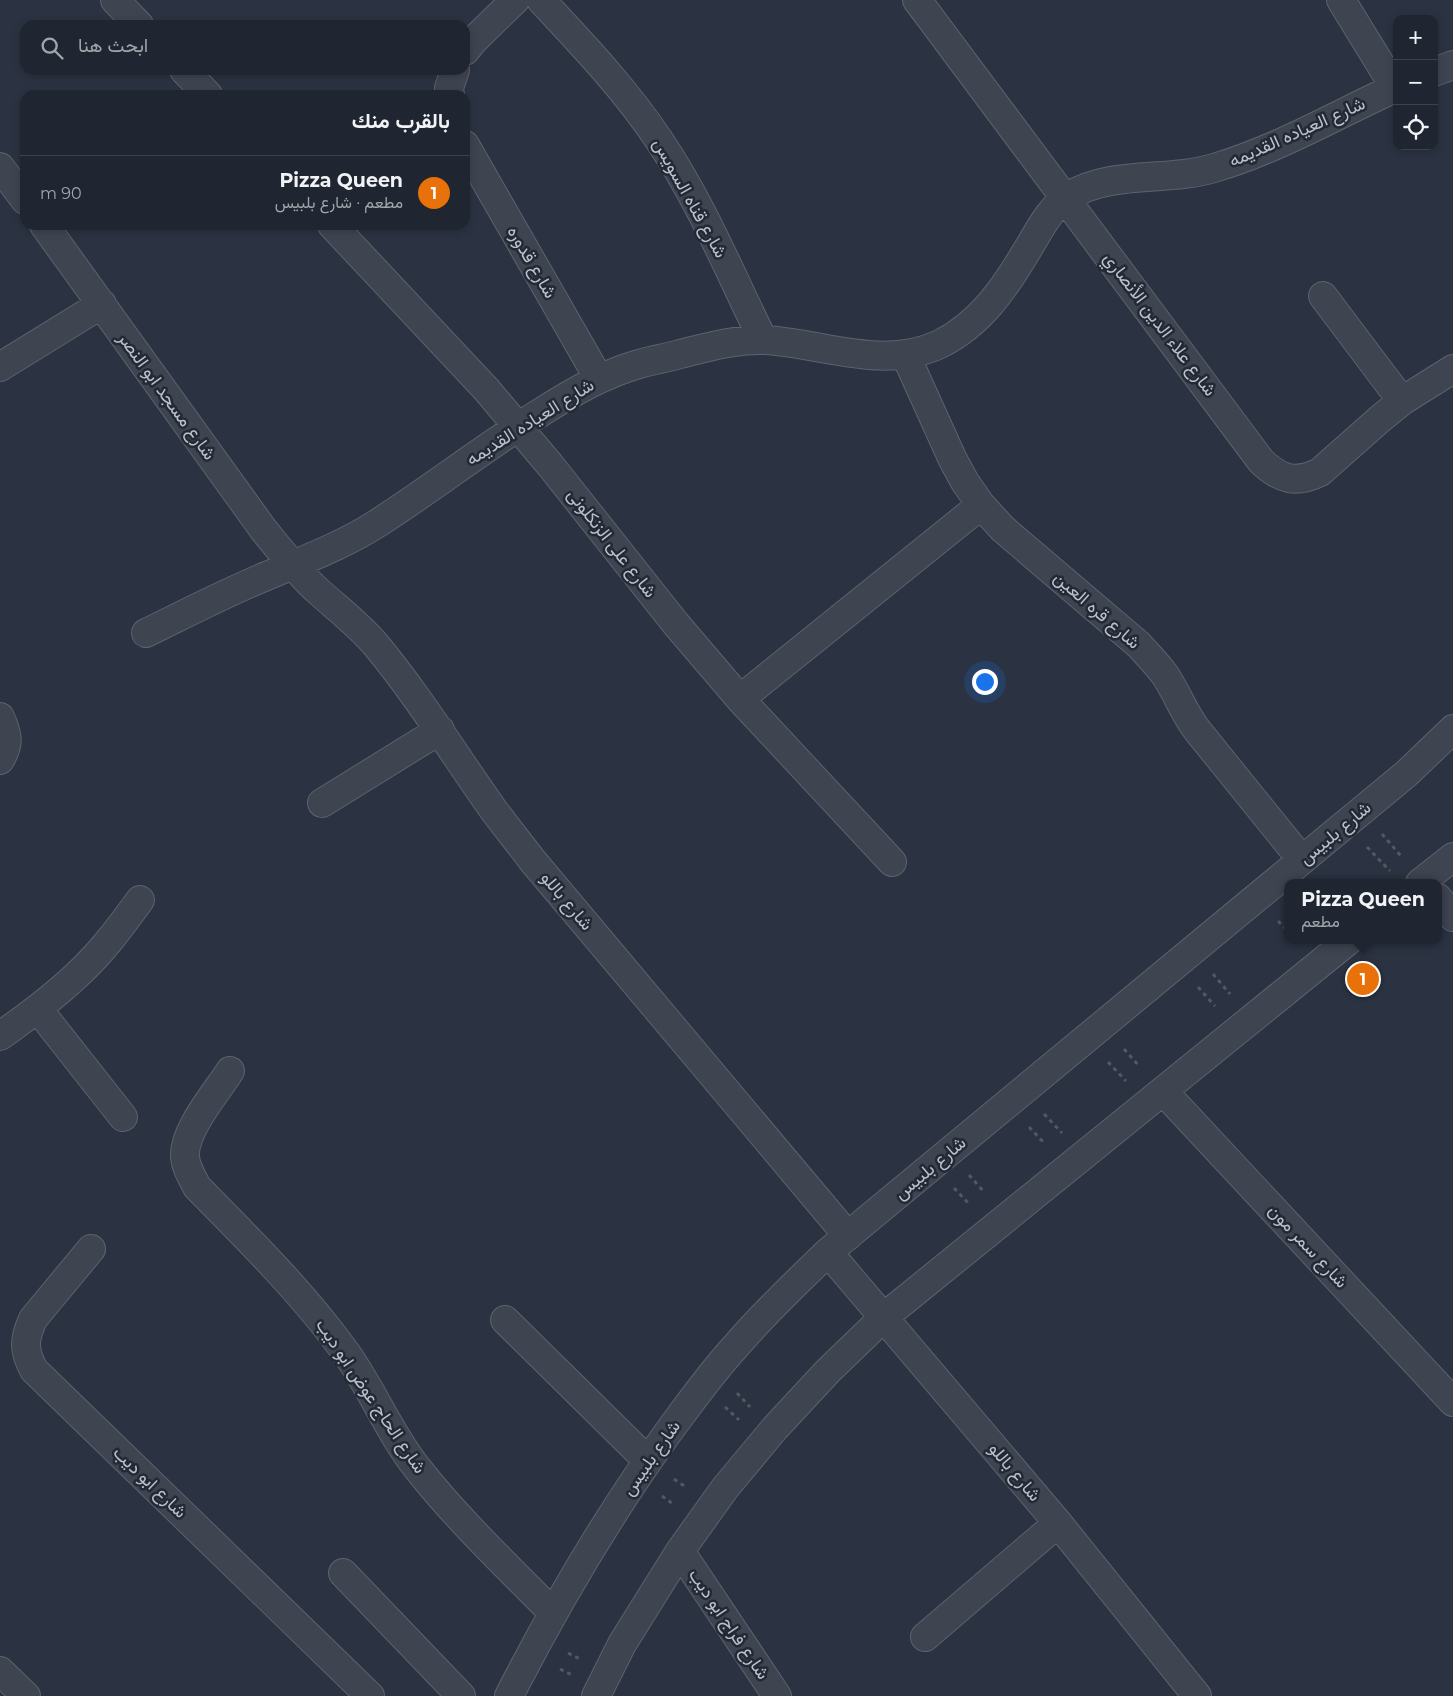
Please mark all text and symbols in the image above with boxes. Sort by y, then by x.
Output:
map controls [1393,15,1438,150]
button: + [1393,15,1438,60]
search box [20,20,470,75]
icon: search [38,34,66,62]
text: ابحث هنا [78,34,148,57]
button: − [1393,60,1438,105]
street label: شارع العياده القديمه [1226,92,1369,173]
button: locate [1393,105,1438,150]
text: بالقرب منك [352,108,450,133]
street label: شارع قناه السويس [647,134,732,262]
text: Pizza Queen [279,169,403,192]
text: 90 m [40,184,82,203]
text: 1 [431,184,437,203]
text: مطعم · شارع بلبيس [275,193,403,212]
street label: شارع قدوره [502,222,561,303]
street label: شارع علاء الدين الأنصاري [1095,248,1221,403]
street label: شارع مسجد ابو النصر [112,327,221,465]
street label: شارع العياده القديمه [462,374,599,471]
street label: شارع على الزنكلونى [562,484,661,603]
street label: شارع قره العين [1049,566,1145,654]
your location [972,669,998,695]
street label: شارع بلبيس [1295,797,1376,870]
street label: شارع باللو [535,867,598,935]
popup [1284,879,1442,944]
text: Pizza Queen [1301,888,1425,911]
text: مطعم [1301,912,1340,931]
pin: 1 [1347,960,1379,998]
street label: شارع بلبيس [890,1132,971,1205]
street label: شارع سمر مون [1263,1199,1352,1293]
street label: شارع الحاج عوض ابو ديب [310,1315,431,1478]
street label: شارع بلبيس [617,1416,686,1501]
street label: شارع باللو [983,1438,1046,1506]
street label: شارع ابو ديب [108,1441,191,1523]
street label: شارع فراج ابو ديب [683,1564,774,1684]

